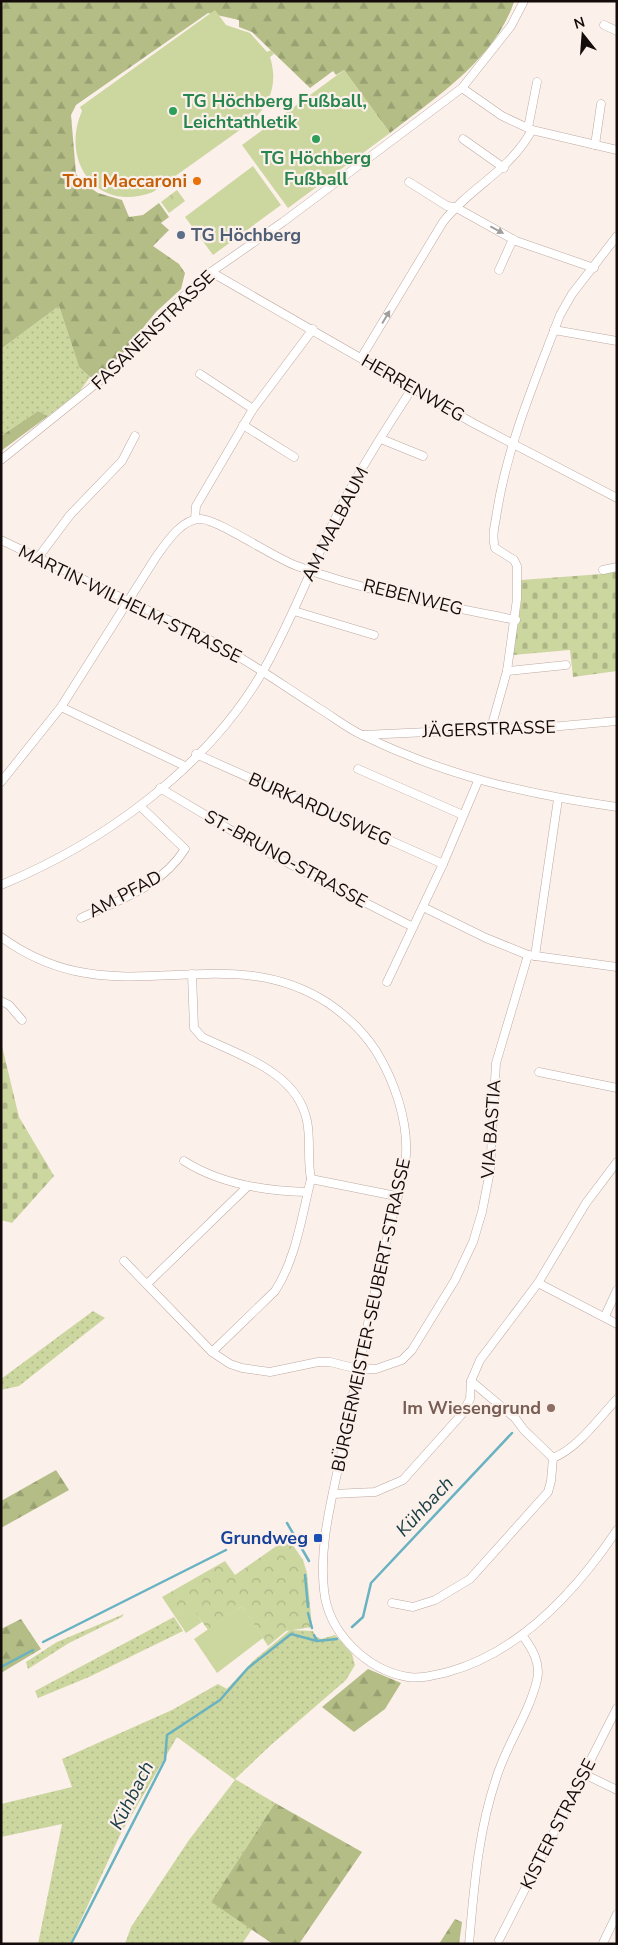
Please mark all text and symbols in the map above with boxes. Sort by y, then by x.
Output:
north arrow [558,10,608,60]
text: N [572,12,587,34]
place label: TG Höchberg Fußball, Leichtathletik [183,89,367,134]
marker: TG Höchberg Fußball, Leichtathletik [167,105,179,117]
marker: TG Höchberg Fußball [310,133,322,145]
place label: TG Höchberg Fußball [261,146,371,191]
place label: Toni Maccaroni [62,169,187,193]
marker: Toni Maccaroni [191,175,203,187]
place label: TG Höchberg [191,223,301,247]
one-way arrow [491,226,504,235]
marker: TG Höchberg [175,229,187,241]
street label: FASANENSTRASSE [86,265,220,395]
one-way arrow [382,310,391,323]
street label: HERRENWEG [357,349,469,427]
street label: AM MALBAUM [296,463,374,585]
street label: MARTIN-WILHELM-STRASSE [14,539,246,669]
street label: REBENWEG [361,573,465,621]
street label: JÄGERSTRASSE [421,715,556,743]
street label: BURKARDUSWEG [245,767,395,851]
street label: ST.-BRUNO-STRASSE [200,804,372,914]
street label: AM PFAD [84,865,166,923]
street label: VIA BASTIA [476,1079,506,1180]
street label: BÜRGERMEISTER-SEUBERT-STRASSE [326,1156,416,1474]
place label: Im Wiesengrund [402,1396,541,1420]
marker: Im Wiesengrund [545,1402,557,1414]
water label: Kühbach [390,1471,459,1543]
place label: Grundweg [220,1526,308,1550]
marker: Grundweg [312,1532,324,1544]
street label: KISTER STRASSE [515,1754,601,1894]
water label: Kühbach [104,1757,160,1834]

